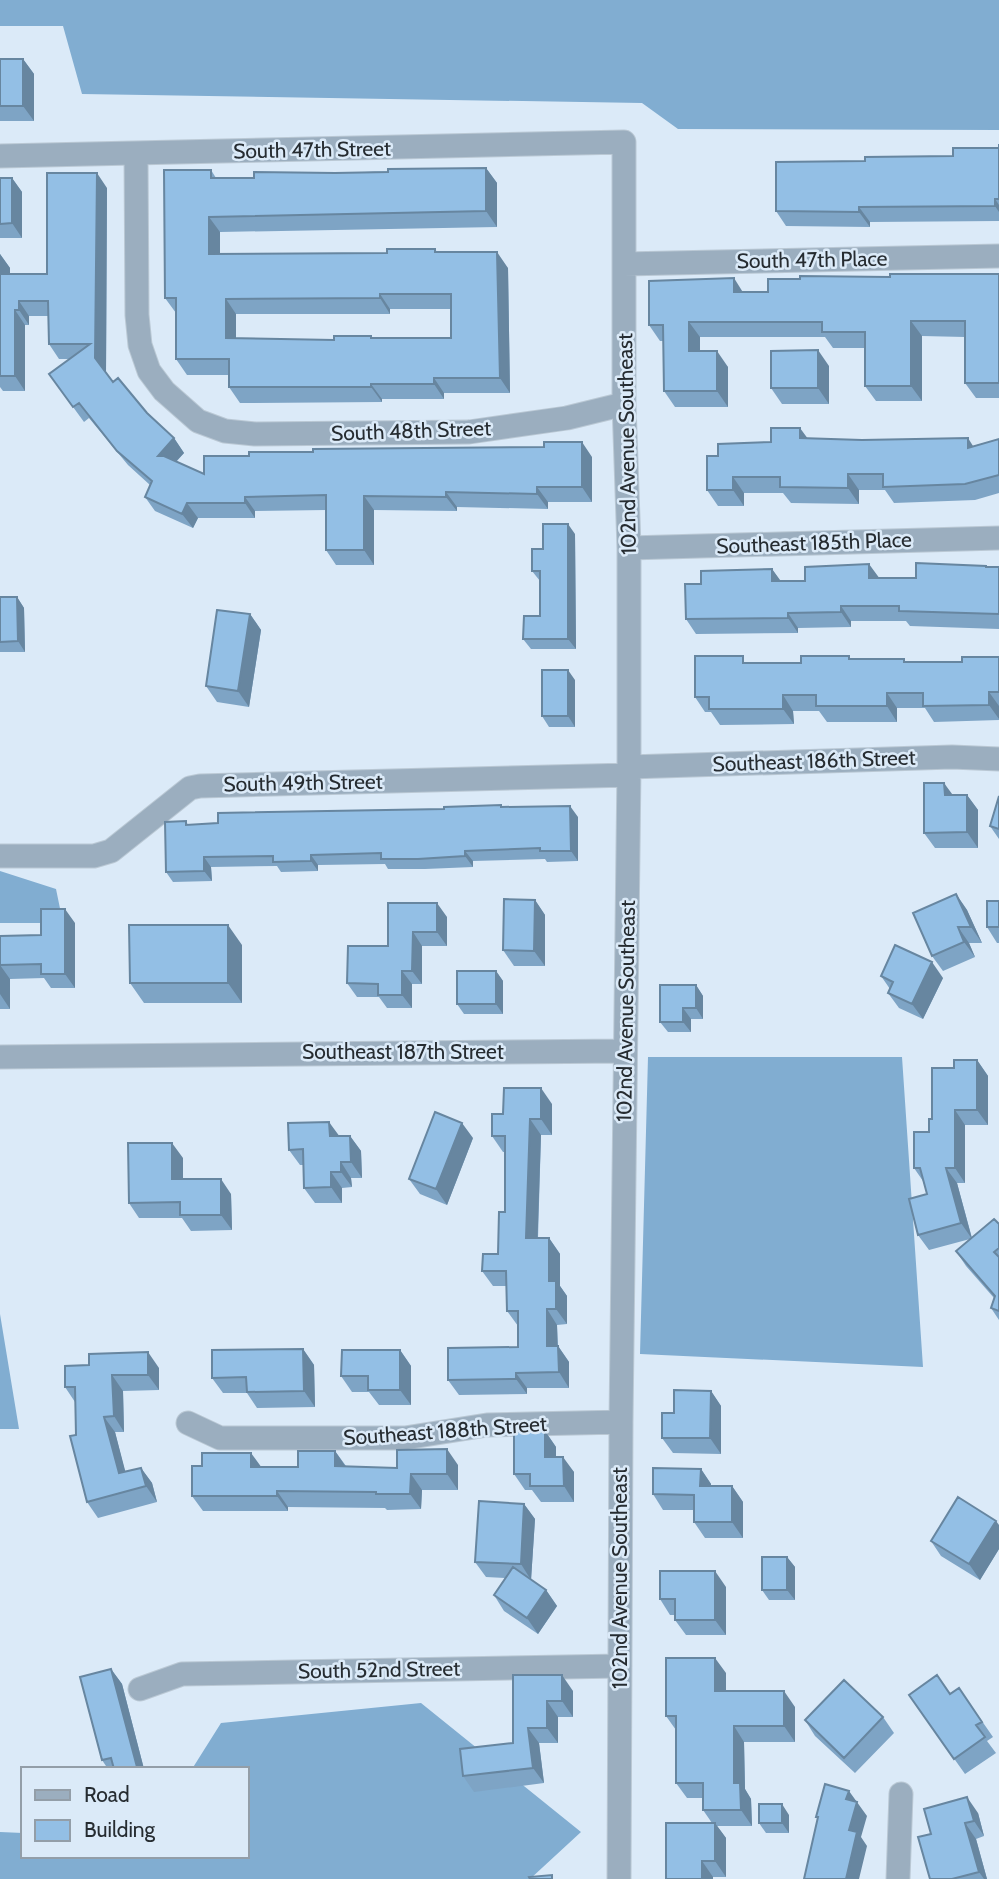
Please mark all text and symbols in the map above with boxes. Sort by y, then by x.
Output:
street label: South 47th Street [233,136,391,163]
street label: South 47th Place [736,246,888,273]
street label: 102nd Avenue Southeast [612,333,641,555]
street label: South 48th Street [331,415,491,446]
street label: Southeast 185th Place [716,527,913,558]
street label: Southeast 186th Street [712,744,916,777]
street label: South 49th Street [223,769,383,796]
street label: 102nd Avenue Southeast [611,900,640,1122]
street label: Southeast 187th Street [302,1039,504,1064]
street label: Southeast 188th Street [342,1411,548,1450]
street label: 102nd Avenue Southeast [607,1467,632,1689]
street label: South 52nd Street [298,1656,460,1683]
legend [21,1767,248,1858]
text: Road [84,1782,130,1807]
text: Building [84,1817,156,1842]

